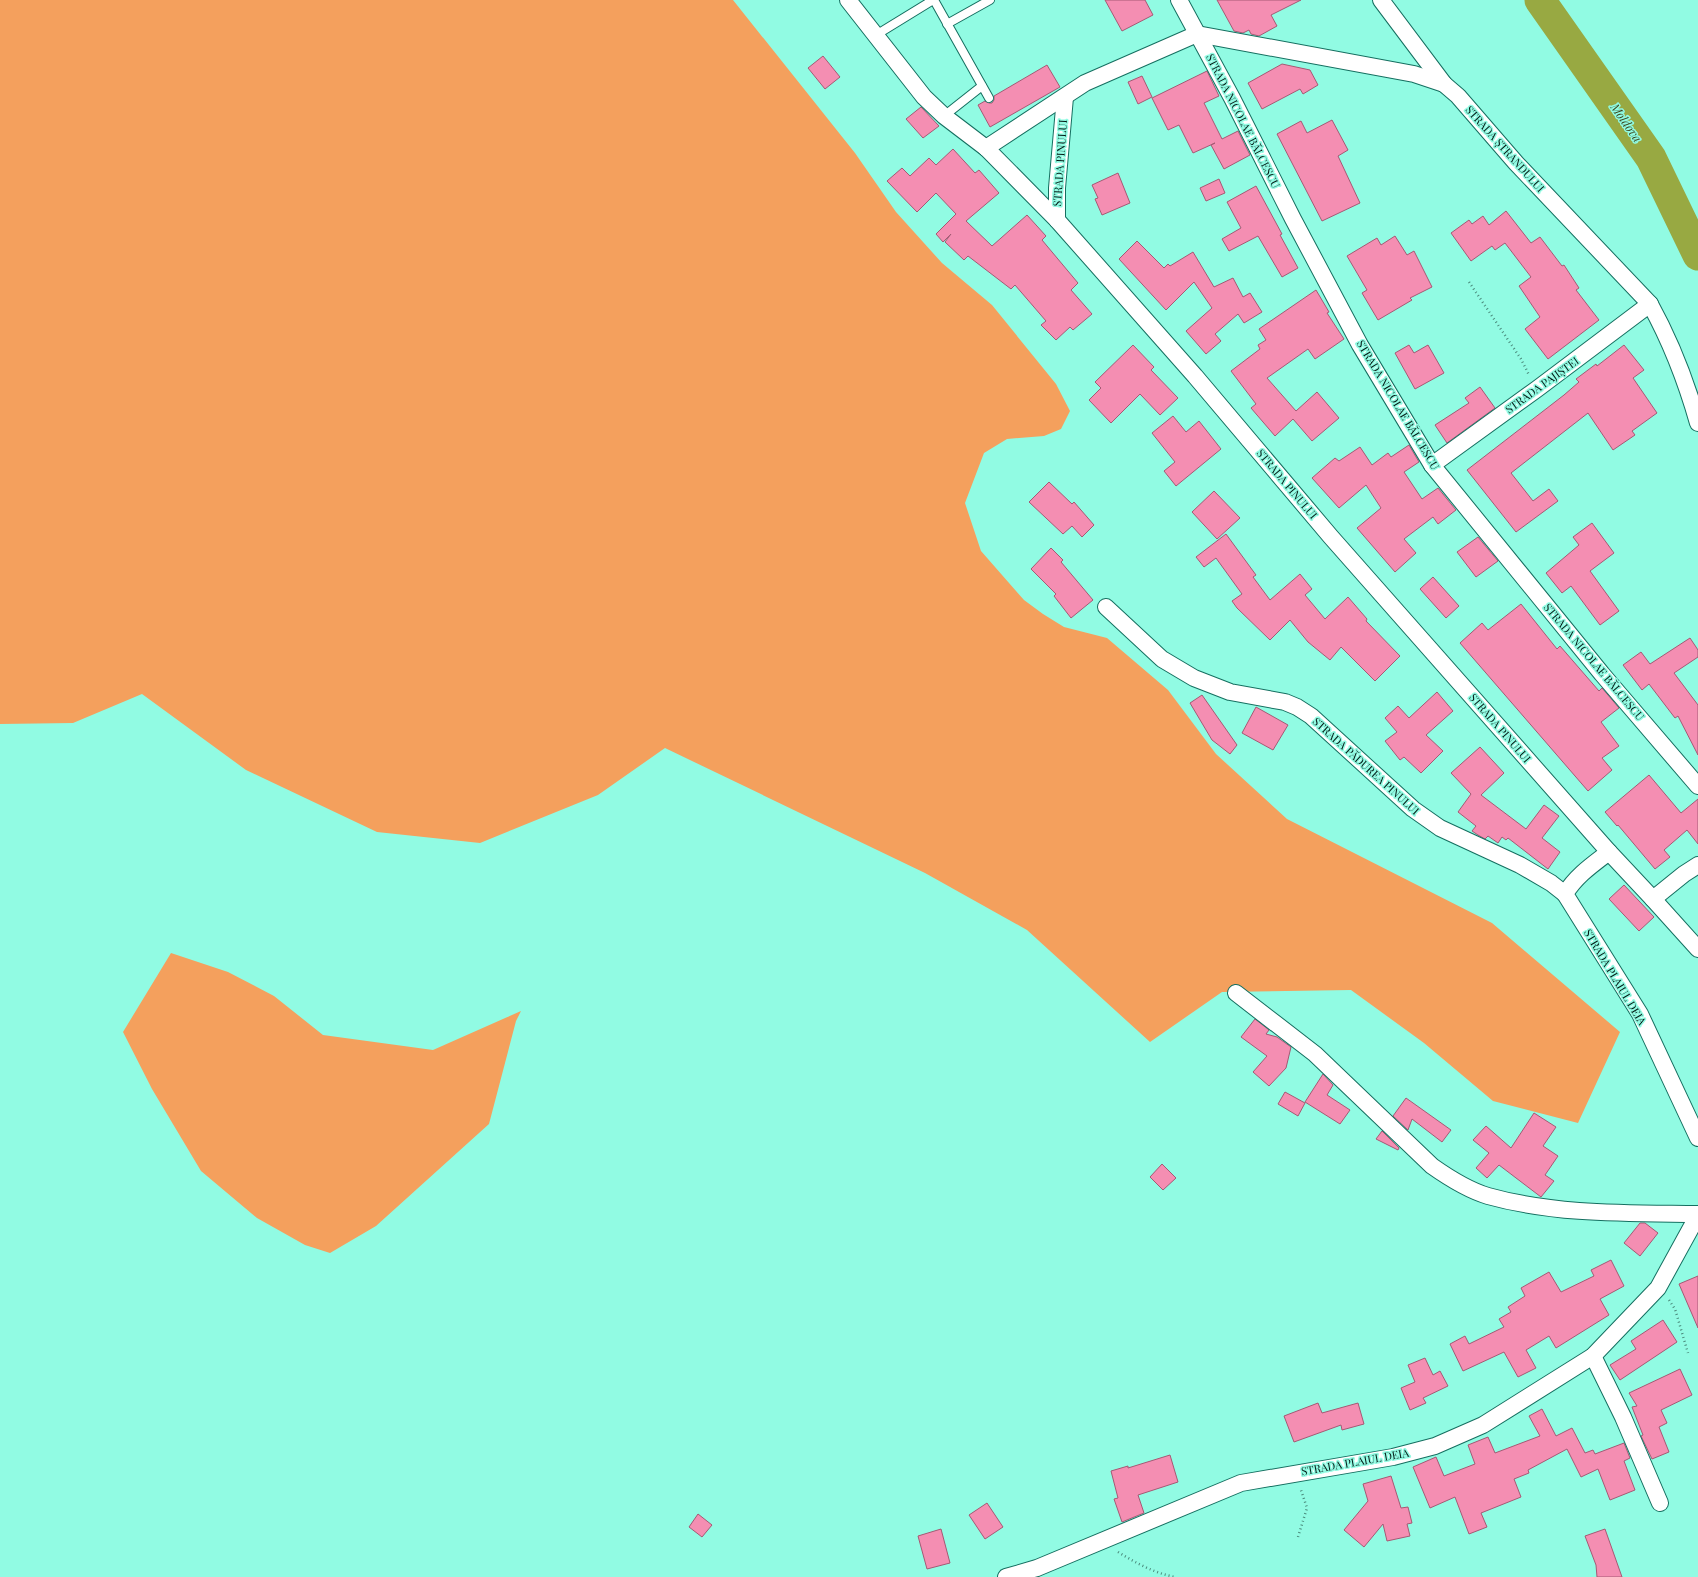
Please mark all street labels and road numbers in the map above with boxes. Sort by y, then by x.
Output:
street label: STRADA NICOLAE BĂLCESCU [1203,51,1284,191]
street label: STRADA ȘTRANDULUI [1463,102,1548,195]
street label: STRADA PINULUI [1049,119,1070,207]
street label: STRADA NICOLAE BĂLCESCU [1354,337,1443,473]
street label: STRADA PAJIȘTEI [1502,353,1582,416]
street label: STRADA PINULUI [1254,445,1321,522]
street label: STRADA NICOLAE BĂLCESCU [1541,600,1648,724]
street label: STRADA PINULUI [1466,690,1535,766]
street label: STRADA PĂDUREA PINULUI [1310,714,1423,818]
street label: STRADA PLAIUL DEIA [1581,926,1650,1027]
street label: STRADA PLAIUL DEIA [1300,1445,1410,1478]

